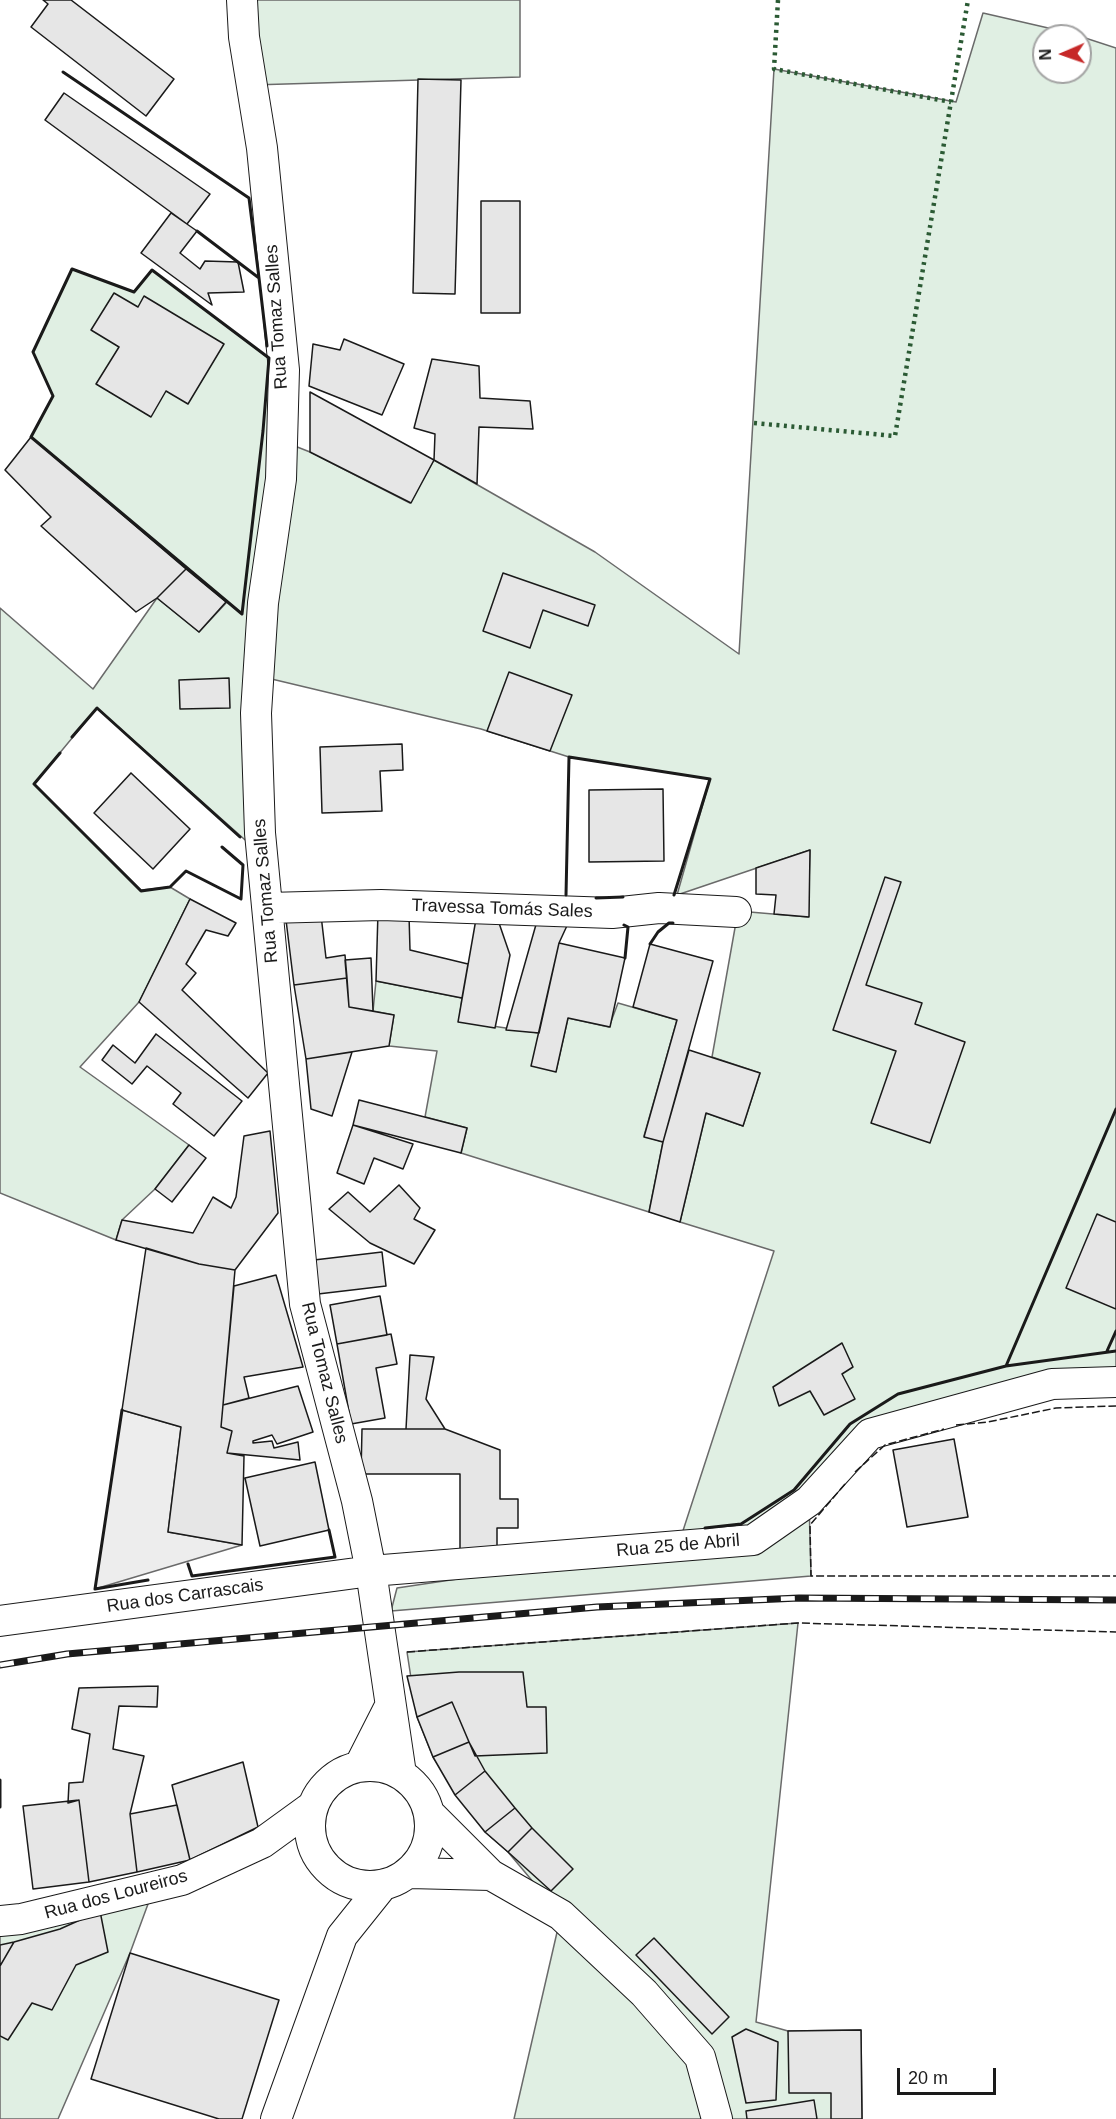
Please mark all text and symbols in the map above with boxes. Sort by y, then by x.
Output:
north arrow [1032,24,1092,84]
text: N [1037,49,1054,61]
street label: Rua Tomaz Salles [261,244,293,390]
street label: Rua Tomaz Salles [249,818,283,964]
street label: Travessa Tomás Sales [411,895,593,923]
street label: Rua Tomaz Salles [296,1300,352,1446]
street label: Rua 25 de Abril [615,1530,741,1562]
street label: Rua dos Carrascais [105,1574,265,1618]
street label: Rua dos Loureiros [42,1866,190,1924]
scale bar [900,2056,999,2094]
text: 20 m [908,2068,948,2088]

